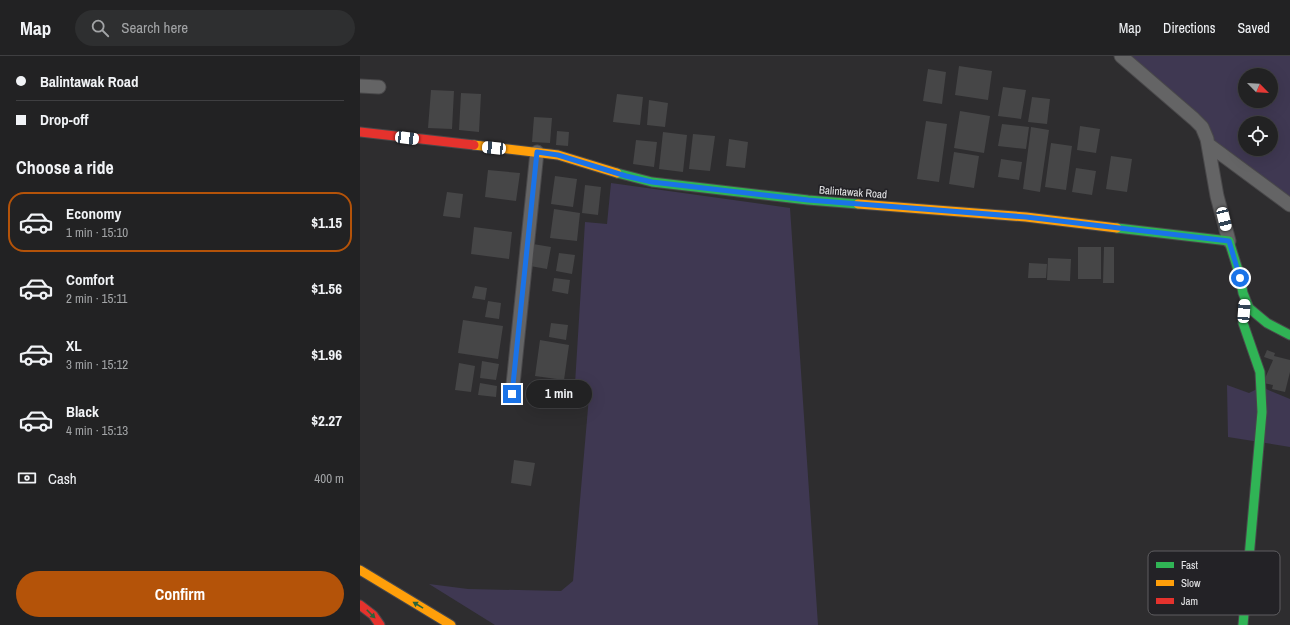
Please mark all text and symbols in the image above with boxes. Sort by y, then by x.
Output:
search box [75,10,355,46]
text: Map [20,15,51,41]
icon: search [89,17,111,39]
text: Search here [121,17,188,38]
text: Map [1119,19,1141,37]
text: Directions [1163,19,1215,37]
text: Saved [1237,19,1270,37]
north arrow [1238,68,1278,108]
map controls [1238,68,1278,156]
text: Balintawak Road [40,71,138,92]
text: Drop-off [40,109,89,130]
button: locate [1238,116,1278,156]
car [394,131,420,145]
car [481,141,507,155]
text: Choose a ride [16,155,114,180]
street label: Balintawak Road [818,183,888,201]
text: Economy [66,203,121,224]
icon: car [18,204,54,240]
car [1215,206,1233,232]
text: $1.15 [311,212,342,233]
text: 1 min · 15:10 [66,224,128,241]
text: Comfort [66,269,114,290]
route start [1231,269,1249,287]
icon: car [18,270,54,306]
text: $1.56 [311,278,342,299]
text: 2 min · 15:11 [66,290,127,307]
car [1237,299,1251,323]
text: XL [66,335,82,356]
icon: car [18,336,54,372]
text: $1.96 [311,344,342,365]
text: 3 min · 15:12 [66,356,128,373]
callout: 1 min [526,380,592,408]
route end [503,385,521,403]
text: 1 min [545,385,573,402]
text: Black [66,401,99,422]
icon: car [18,402,54,438]
text: $2.27 [311,410,342,431]
text: 4 min · 15:13 [66,422,128,439]
icon: cash [16,467,38,489]
text: Cash [48,468,77,489]
text: 400 m [314,470,344,487]
legend [1148,551,1280,615]
text: Fast [1181,558,1199,572]
button: Confirm [16,571,344,617]
text: Slow [1181,576,1201,590]
text: Jam [1181,594,1198,608]
one-way arrow [413,601,423,609]
one-way arrow [366,609,376,619]

